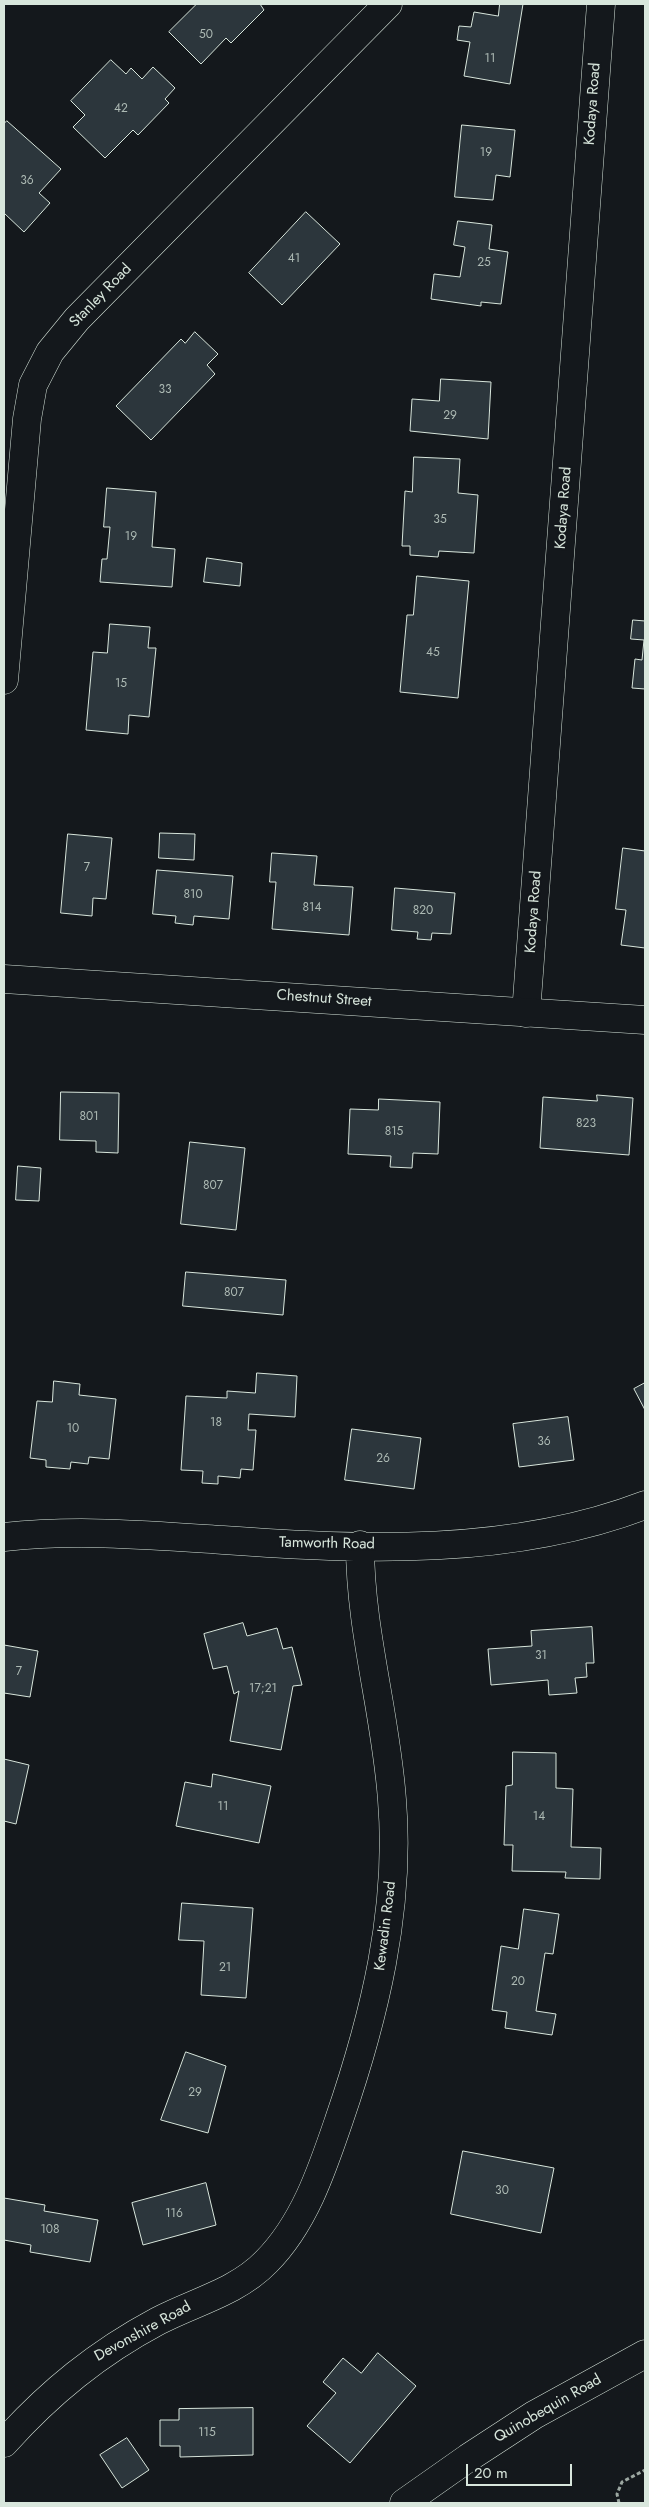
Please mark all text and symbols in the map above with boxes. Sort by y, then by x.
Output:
house number: 50 [199,28,213,42]
house number: 11 [485,52,495,66]
street label: Kodaya Road [581,62,605,146]
house number: 42 [114,102,128,116]
house number: 19 [480,146,492,160]
house number: 36 [20,174,34,188]
house number: 41 [288,252,300,266]
house number: 25 [477,256,491,270]
street label: Stanley Road [66,261,136,331]
house number: 33 [158,383,172,397]
house number: 29 [443,409,457,423]
street label: Kodaya Road [552,466,576,550]
house number: 35 [433,513,447,527]
house number: 19 [125,530,137,544]
house number: 45 [426,646,440,660]
house number: 15 [115,677,127,691]
house number: 7 [84,861,90,875]
street label: Kodaya Road [522,870,546,954]
house number: 810 [183,888,203,902]
house number: 814 [303,901,321,915]
house number: 820 [413,904,433,918]
street label: Chestnut Street [276,987,372,1011]
house number: 801 [79,1110,99,1124]
house number: 823 [576,1117,596,1131]
house number: 815 [385,1125,403,1139]
house number: 807 [203,1179,223,1193]
house number: 807 [224,1286,244,1300]
house number: 18 [210,1416,222,1430]
house number: 10 [67,1422,79,1436]
house number: 36 [537,1435,551,1449]
house number: 26 [376,1452,390,1466]
street label: Tamworth Road [279,1534,375,1554]
house number: 31 [535,1649,547,1663]
house number: 7 [16,1665,22,1679]
house number: 17;21 [249,1682,277,1696]
house number: 11 [218,1800,228,1814]
house number: 14 [533,1810,545,1824]
street label: Kewadin Road [372,1880,400,1972]
house number: 21 [219,1961,231,1975]
house number: 20 [511,1975,525,1989]
house number: 29 [188,2086,202,2100]
house number: 30 [495,2184,509,2198]
house number: 116 [165,2207,183,2221]
house number: 108 [40,2223,60,2237]
street label: Devonshire Road [92,2298,194,2366]
street label: Quinobequin Road [491,2371,605,2447]
house number: 115 [198,2426,216,2440]
scale bar [469,2454,575,2486]
text: 20 m [474,2462,508,2484]

